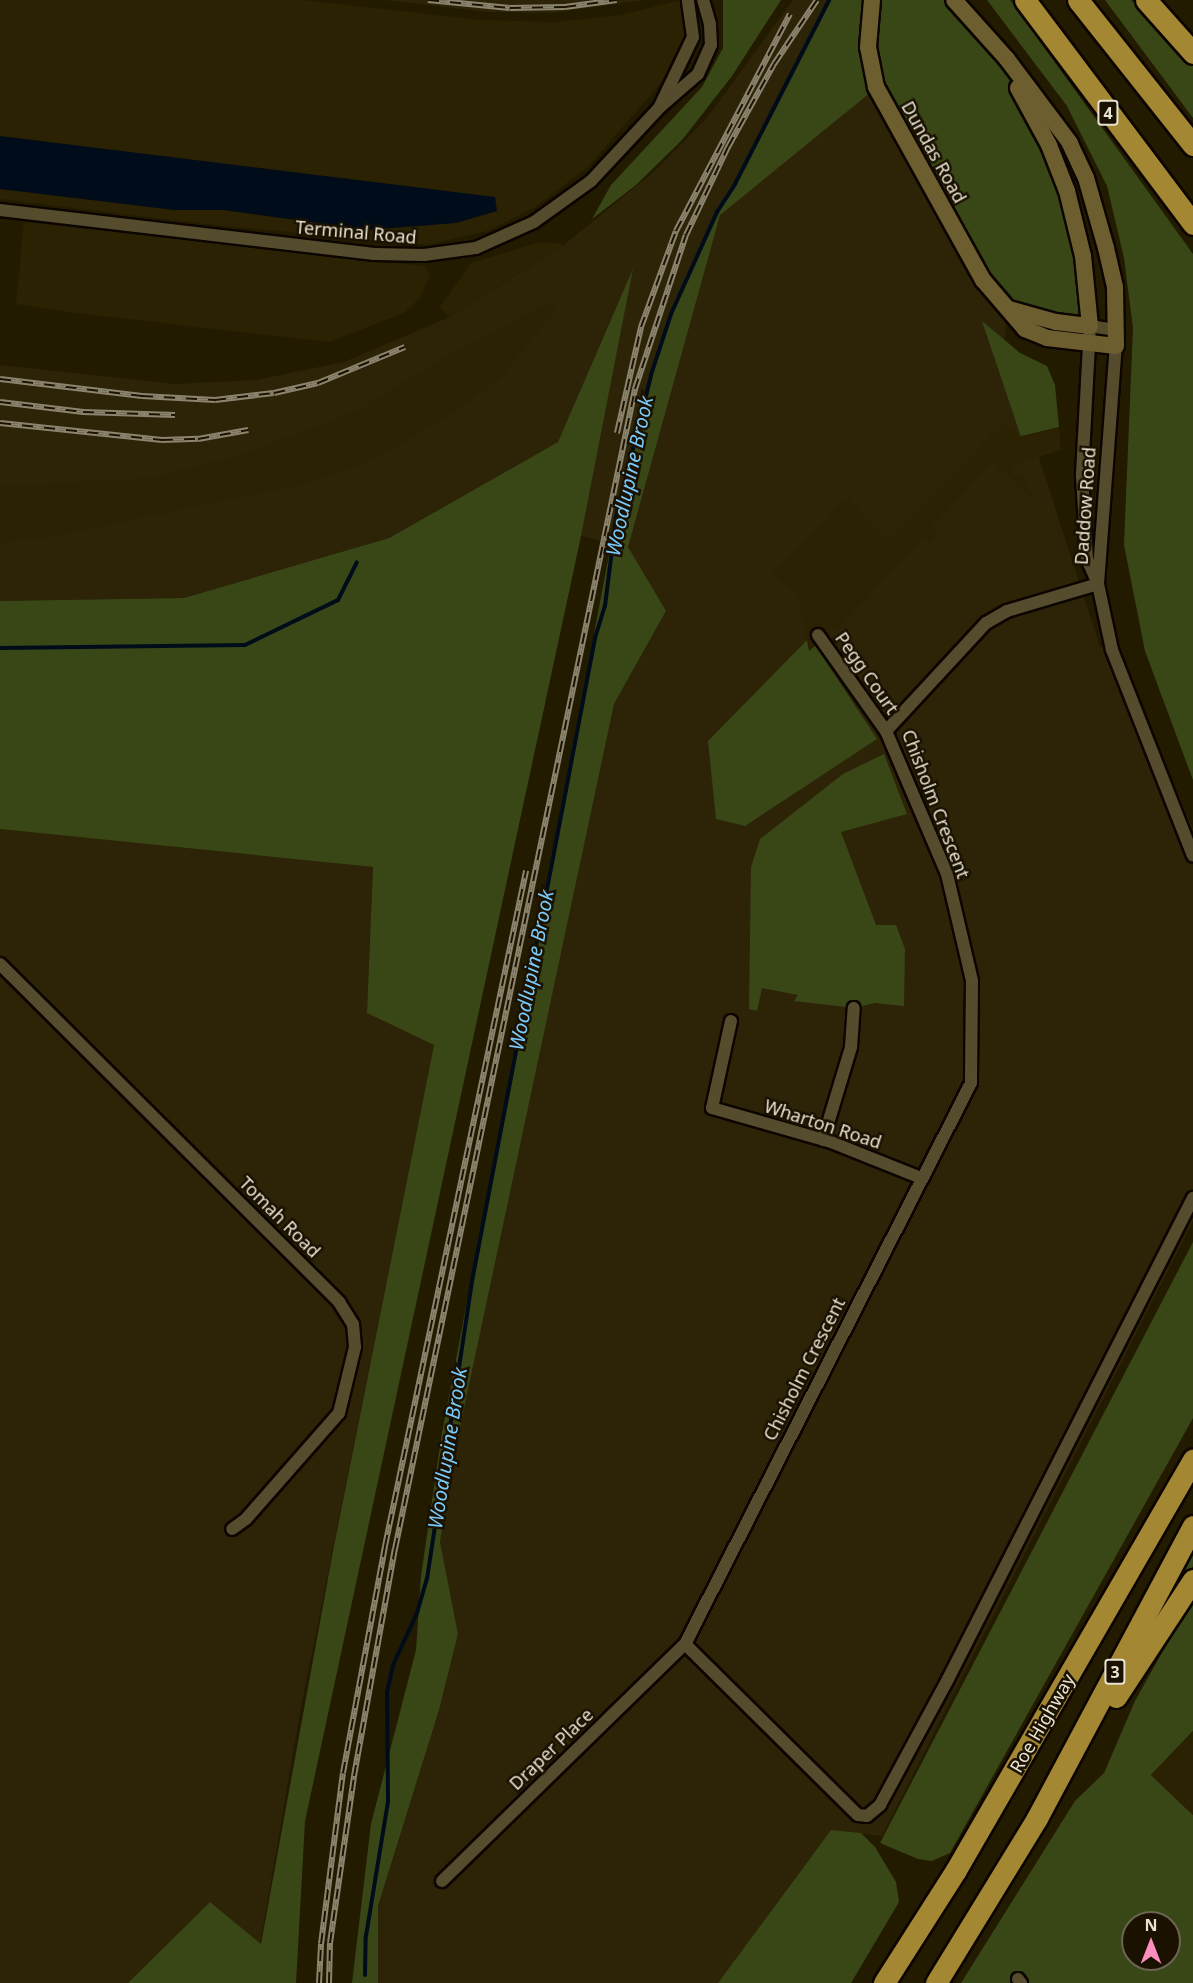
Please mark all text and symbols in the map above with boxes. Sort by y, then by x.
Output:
street label: Dundas Road [897,97,971,207]
road number: 4 [1096,100,1120,126]
street label: Terminal Road [294,216,418,248]
water label: Woodlupine Brook [600,394,658,558]
street label: Daddow Road [1070,446,1100,566]
street label: Pegg Court [831,628,903,718]
street label: Chisholm Crescent [898,727,974,881]
water label: Woodlupine Brook [504,888,558,1052]
street label: Wharton Road [762,1095,884,1153]
street label: Tomah Road [235,1172,325,1262]
street label: Chisholm Crescent [759,1294,849,1444]
water label: Woodlupine Brook [422,1366,472,1530]
road number: 3 [1103,1659,1127,1685]
street label: Roe Highway [1005,1670,1079,1776]
street label: Draper Place [505,1704,597,1794]
north arrow [1121,1911,1181,1971]
text: N [1144,1914,1158,1936]

